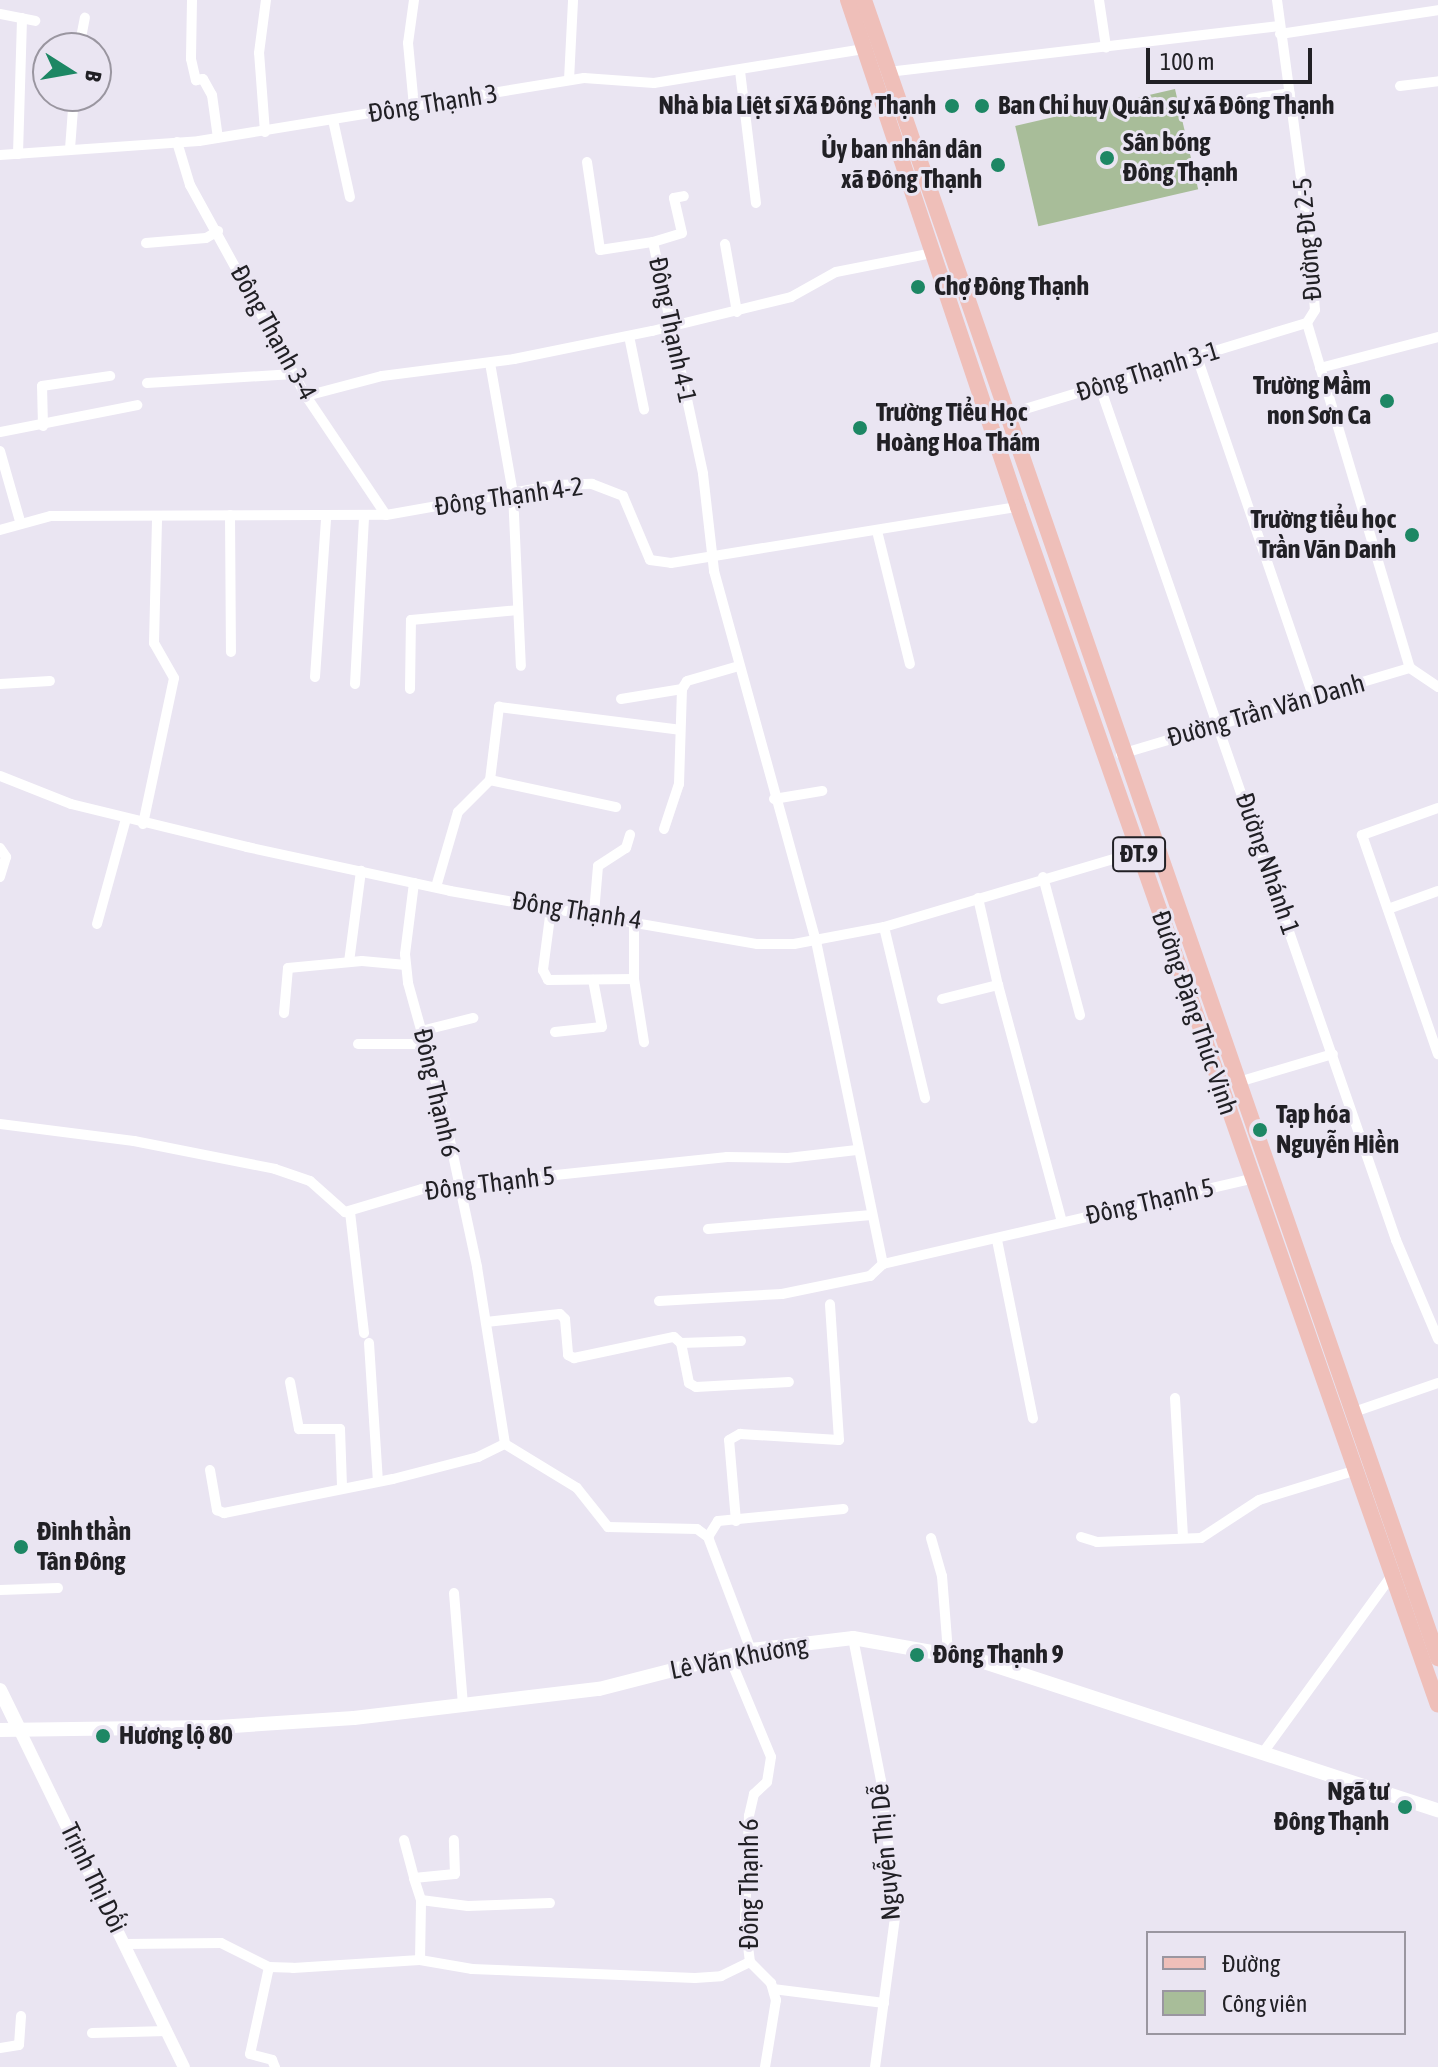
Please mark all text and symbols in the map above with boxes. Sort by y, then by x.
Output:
north arrow [32,32,112,112]
scale bar [1150,32,1316,82]
text: 100 m [1160,48,1214,75]
text: B [80,69,107,84]
street label: Đông Thạnh 3 [366,78,500,130]
place label: Nhà bia Liệt sĩ Xã Đông Thạnh [659,90,936,122]
place label: Ban Chỉ huy Quân sự xã Đông Thạnh [998,90,1334,122]
marker: Nhà bia Liệt sĩ Xã Đông Thạnh [943,97,961,115]
marker: Ban Chỉ huy Quân sự xã Đông Thạnh [973,97,991,115]
place label: Sân bóng Đông Thạnh [1123,127,1238,188]
place label: Ủy ban nhân dân xã Đông Thạnh [821,134,982,196]
marker: Sân bóng Đông Thạnh [1098,149,1116,167]
marker: Ủy ban nhân dân xã Đông Thạnh [989,156,1007,174]
street label: Đường Đt 2-5 [1287,176,1329,302]
street label: Đông Thạnh 4-1 [641,254,703,406]
street label: Đông Thạnh 3-4 [223,260,323,406]
place label: Chợ Đông Thạnh [934,271,1089,303]
marker: Chợ Đông Thạnh [909,278,927,296]
street label: Đông Thạnh 3-1 [1073,335,1223,409]
place label: Trường Mầm non Sơn Ca [1253,370,1371,432]
marker: Trường Mầm non Sơn Ca [1378,392,1396,410]
place label: Trường Tiểu Học Hoàng Hoa Thám [876,397,1040,458]
marker: Trường Tiểu Học Hoàng Hoa Thám [851,419,869,437]
street label: Đông Thạnh 4-2 [433,471,585,523]
place label: Trường tiểu học Trần Văn Danh [1251,504,1396,566]
marker: Trường tiểu học Trần Văn Danh [1403,526,1421,544]
street label: Đường Trần Văn Danh [1164,668,1368,754]
street label: Đường Nhánh 1 [1228,789,1306,939]
road number: ĐT.9 [1111,834,1167,874]
street label: Đông Thạnh 4 [510,885,644,937]
street label: Đường Đặng Thúc Vịnh [1144,907,1244,1119]
street label: Đông Thạnh 6 [406,1026,466,1160]
place label: Tạp hóa Nguyễn Hiền [1276,1099,1399,1160]
marker: Tạp hóa Nguyễn Hiền [1251,1121,1269,1139]
street label: Đông Thạnh 5 [423,1161,557,1207]
street label: Đông Thạnh 5 [1083,1172,1217,1232]
place label: Đình thần Tân Đông [37,1516,131,1578]
marker: Đình thần Tân Đông [12,1538,30,1556]
street label: Lê Văn Khương [668,1629,810,1687]
place label: Đông Thạnh 9 [933,1639,1064,1671]
marker: Đông Thạnh 9 [908,1646,926,1664]
place label: Hương lộ 80 [119,1720,233,1752]
marker: Hương lộ 80 [94,1727,112,1745]
place label: Ngã tư Đông Thạnh [1274,1776,1389,1838]
street label: Nguyễn Thị Dễ [864,1782,908,1922]
marker: Ngã tư Đông Thạnh [1396,1798,1414,1816]
street label: Trịnh Thị Dối [53,1818,133,1938]
street label: Đông Thạnh 6 [734,1819,766,1949]
legend [1146,1931,1406,2035]
text: Đường [1222,1950,1280,1977]
text: Công viên [1222,1990,1307,2017]

